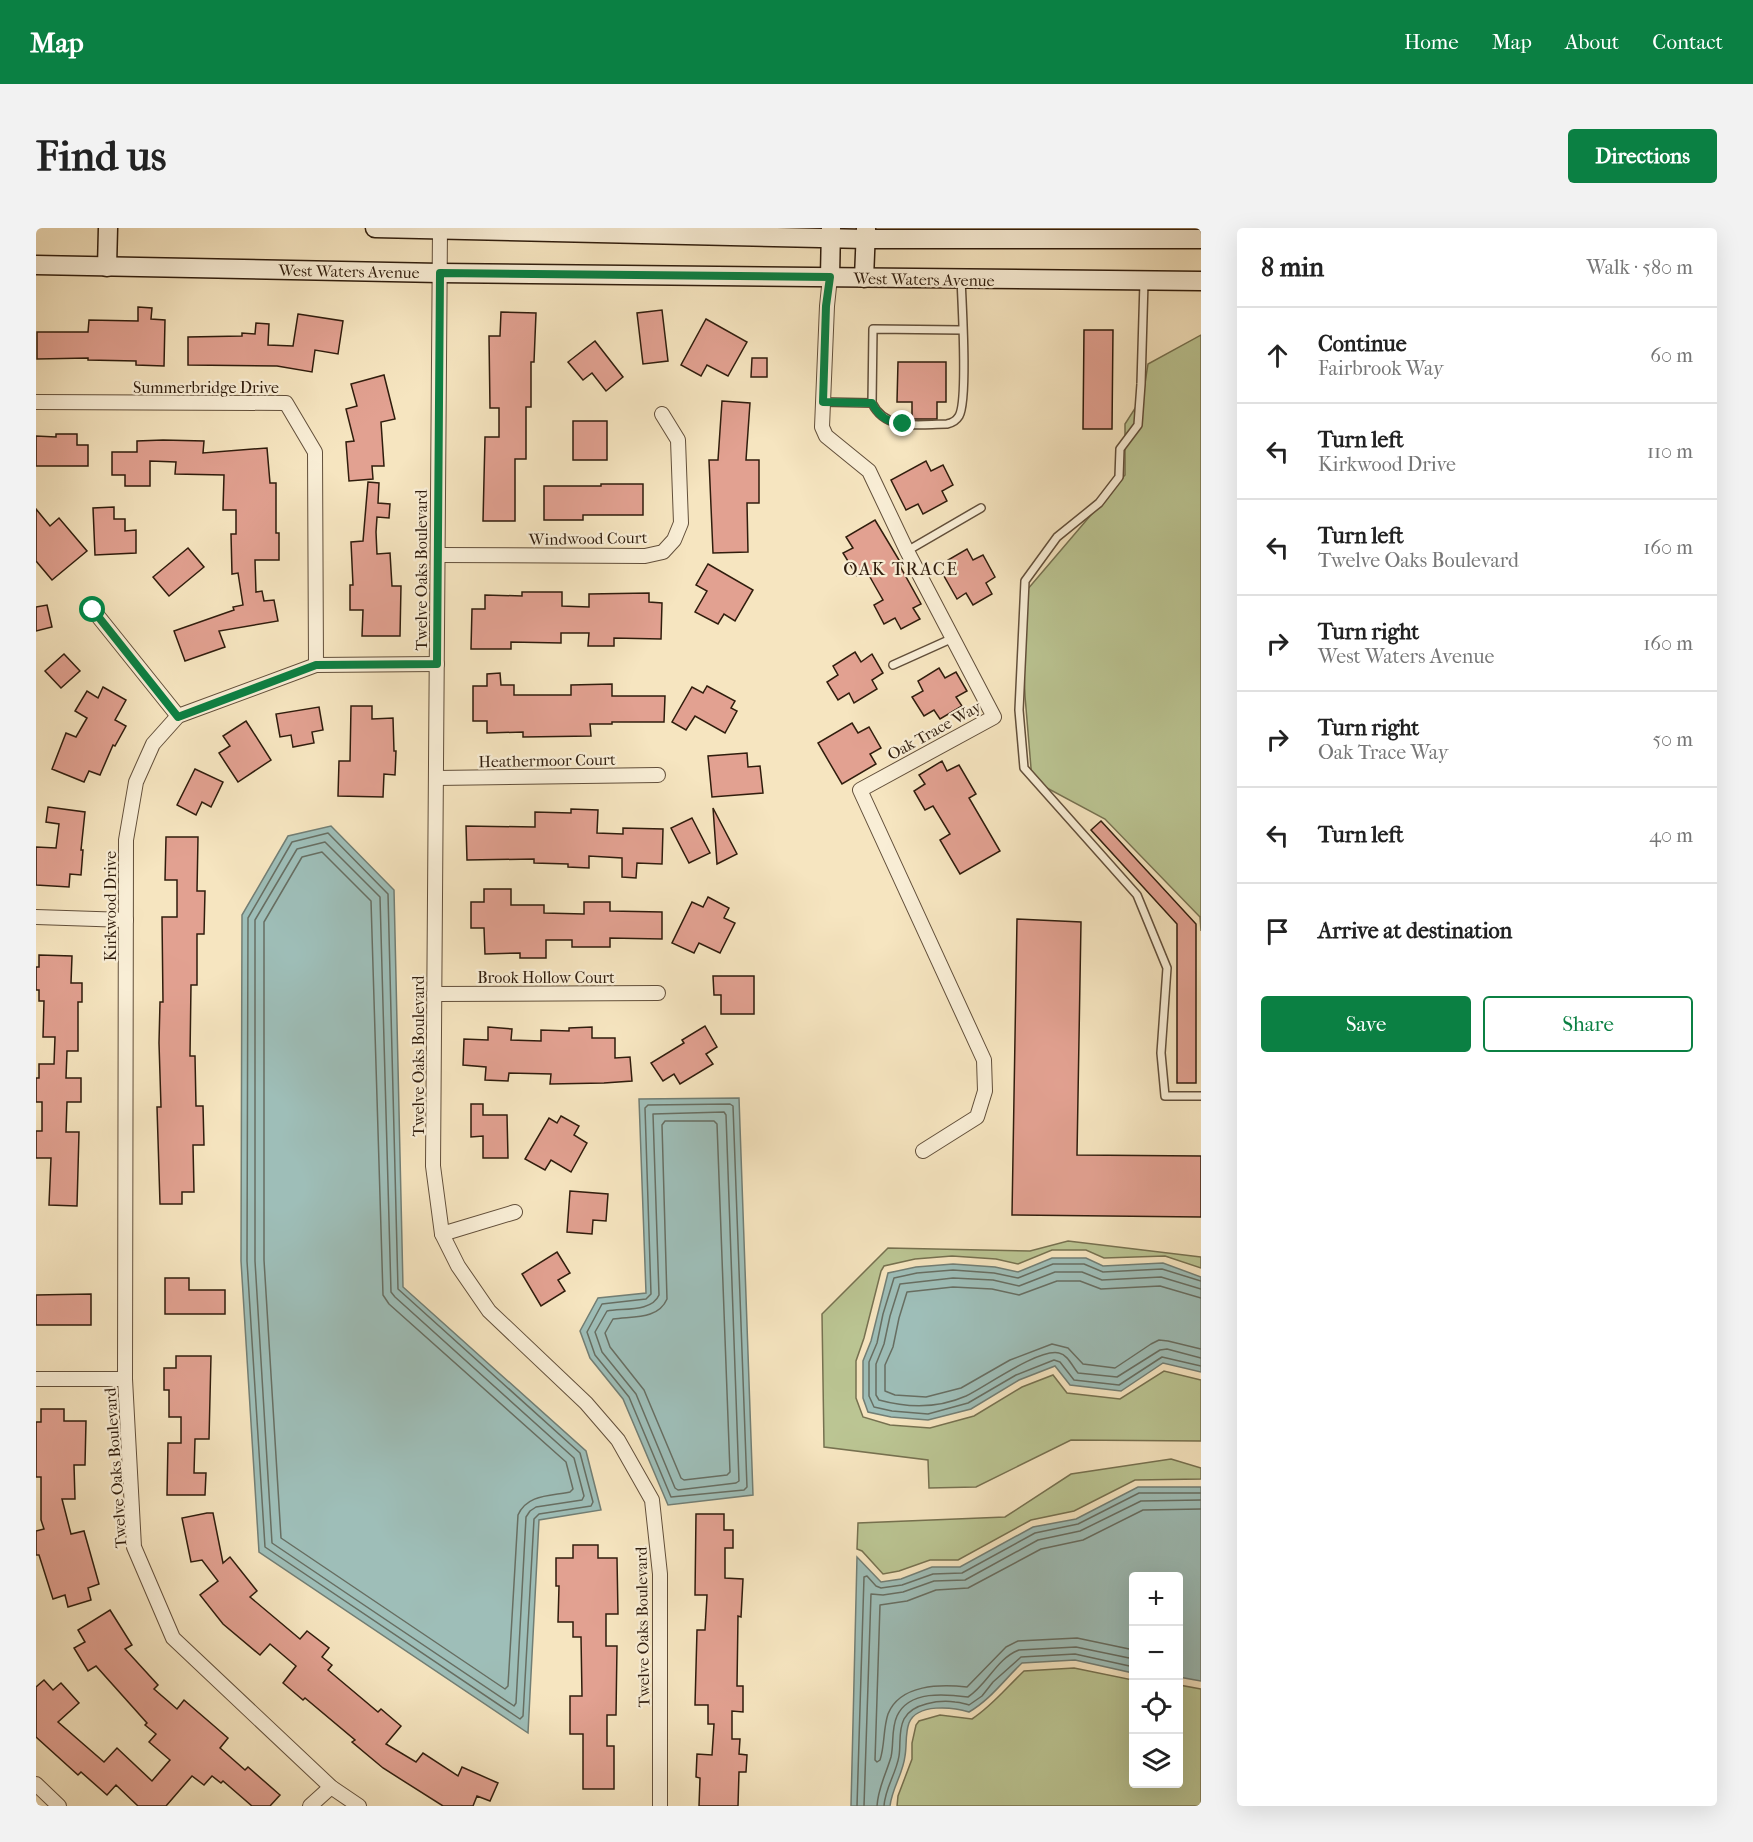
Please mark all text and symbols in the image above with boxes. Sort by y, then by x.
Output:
text: Map [30,26,84,59]
text: Home [1404,30,1459,54]
text: Map [1492,30,1532,54]
text: About [1565,30,1619,54]
text: Contact [1652,30,1723,54]
button: Directions [1568,129,1717,183]
text: Find us [36,132,166,181]
text: 8 min [1261,252,1324,283]
text: Walk · 580 m [1586,256,1693,279]
street label: West Waters Avenue [277,261,420,282]
street label: West Waters Avenue [852,269,995,290]
text: Continue [1318,331,1407,357]
icon: ahead [1261,339,1294,372]
text: 60 m [1650,344,1693,367]
text: Fairbrook Way [1318,357,1444,380]
street label: Summerbridge Drive [133,378,279,397]
route end [889,410,915,436]
text: Turn left [1318,427,1404,453]
icon: left [1261,435,1294,468]
text: 110 m [1647,440,1693,463]
text: Kirkwood Drive [1318,453,1456,476]
street label: Twelve Oaks Boulevard [412,489,431,650]
text: Turn left [1318,523,1404,549]
street label: Windwood Court [528,528,648,549]
icon: left [1261,531,1294,564]
text: 160 m [1643,536,1693,559]
text: Twelve Oaks Boulevard [1318,549,1519,572]
district label: OAK TRACE [843,559,959,580]
route start [79,596,105,622]
text: Turn right [1318,619,1419,645]
icon: right [1261,627,1294,660]
text: 160 m [1643,632,1693,655]
text: West Waters Avenue [1318,645,1494,668]
street label: Oak Trace Way [884,697,985,764]
text: Turn right [1318,715,1419,741]
icon: right [1261,723,1294,756]
text: 50 m [1652,728,1693,751]
text: Oak Trace Way [1318,741,1448,764]
street label: Heathermoor Court [478,750,616,771]
icon: left [1261,819,1294,852]
text: Turn left [1318,822,1404,848]
text: 40 m [1649,824,1693,847]
street label: Kirkwood Drive [101,851,120,961]
icon: arrive [1261,915,1294,948]
text: Arrive at destination [1318,918,1512,944]
street label: Brook Hollow Court [477,968,615,987]
street label: Twelve Oaks Boulevard [409,975,428,1136]
button: Save [1261,996,1471,1052]
button: Share [1483,996,1693,1052]
street label: Twelve Oaks Boulevard [100,1387,131,1549]
street label: Twelve Oaks Boulevard [632,1546,653,1708]
map controls [1129,1572,1183,1788]
button: + [1129,1572,1183,1626]
button: − [1129,1626,1183,1680]
button: locate [1129,1680,1183,1734]
button: layers [1129,1734,1183,1788]

